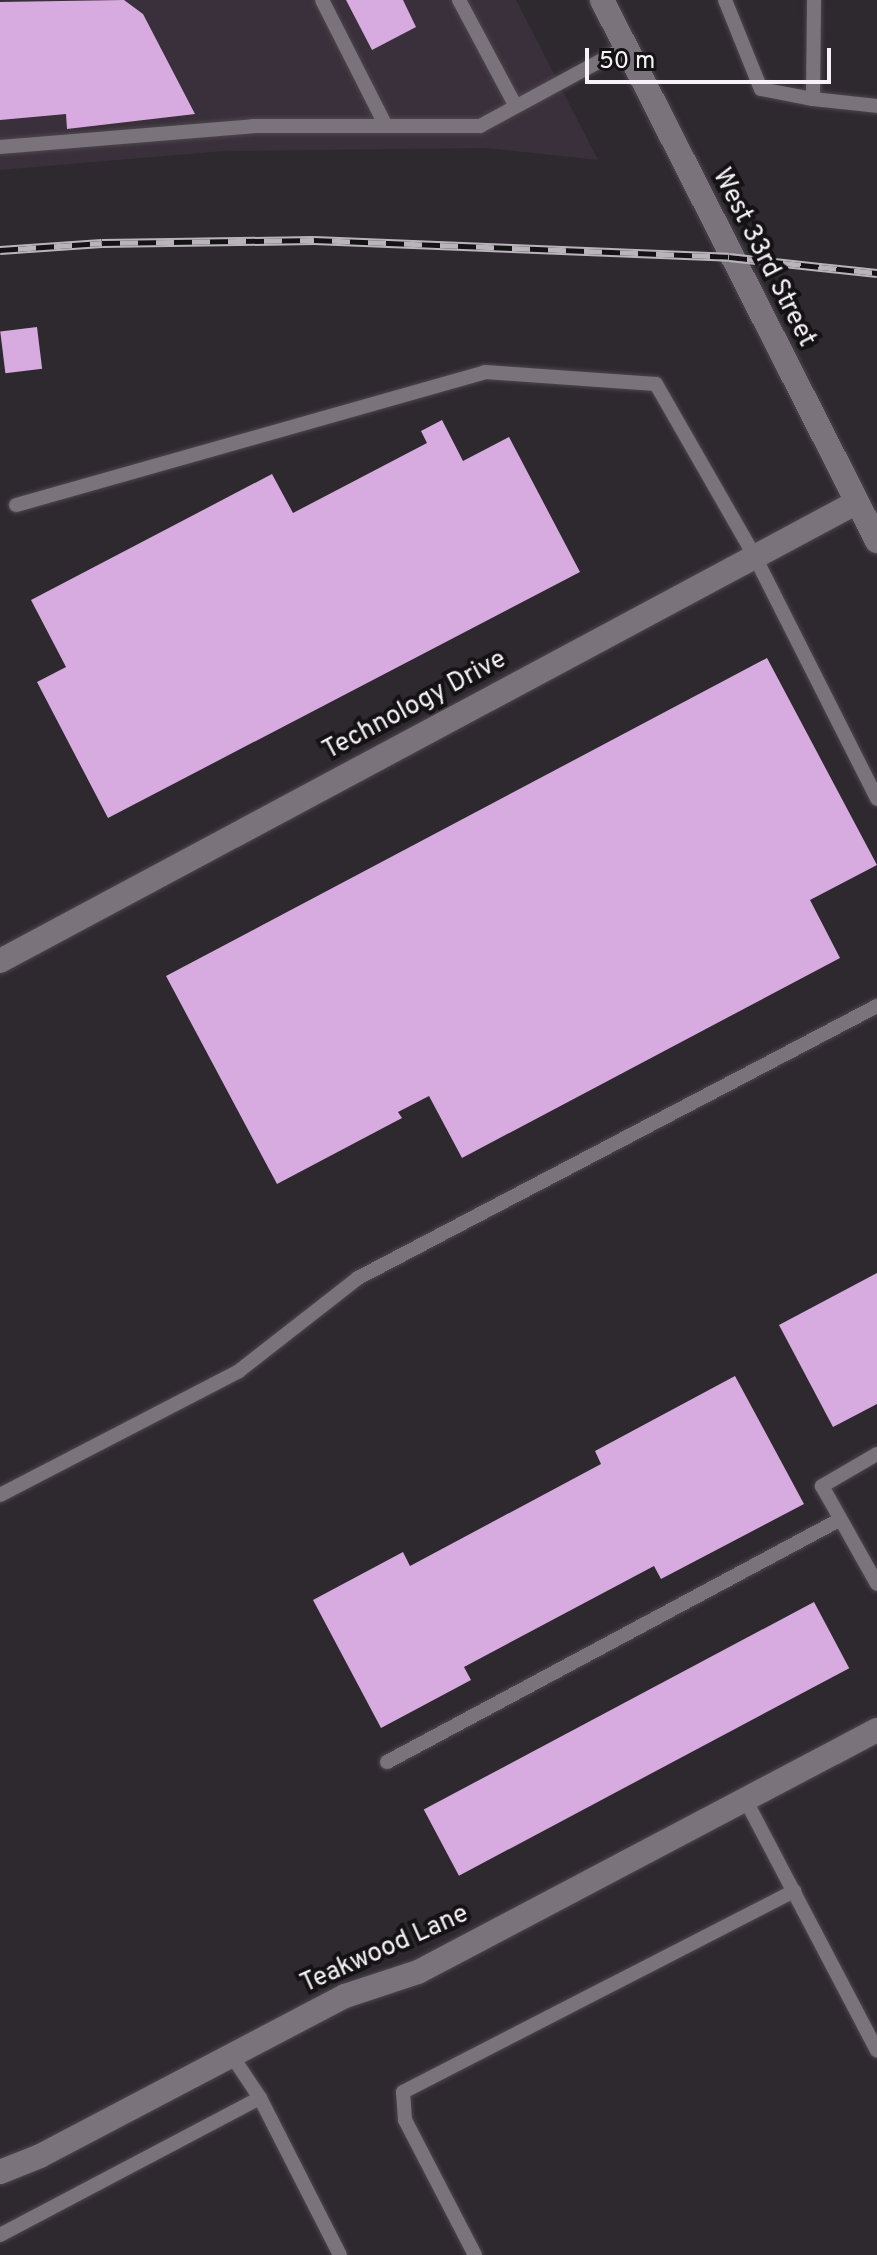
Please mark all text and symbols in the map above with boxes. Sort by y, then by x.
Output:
scale bar [589,32,835,82]
text: 50 m [599,47,655,77]
street label: West 33rd Street [705,164,821,352]
street label: Technology Drive [318,645,512,767]
street label: Teakwood Lane [296,1899,474,2001]

